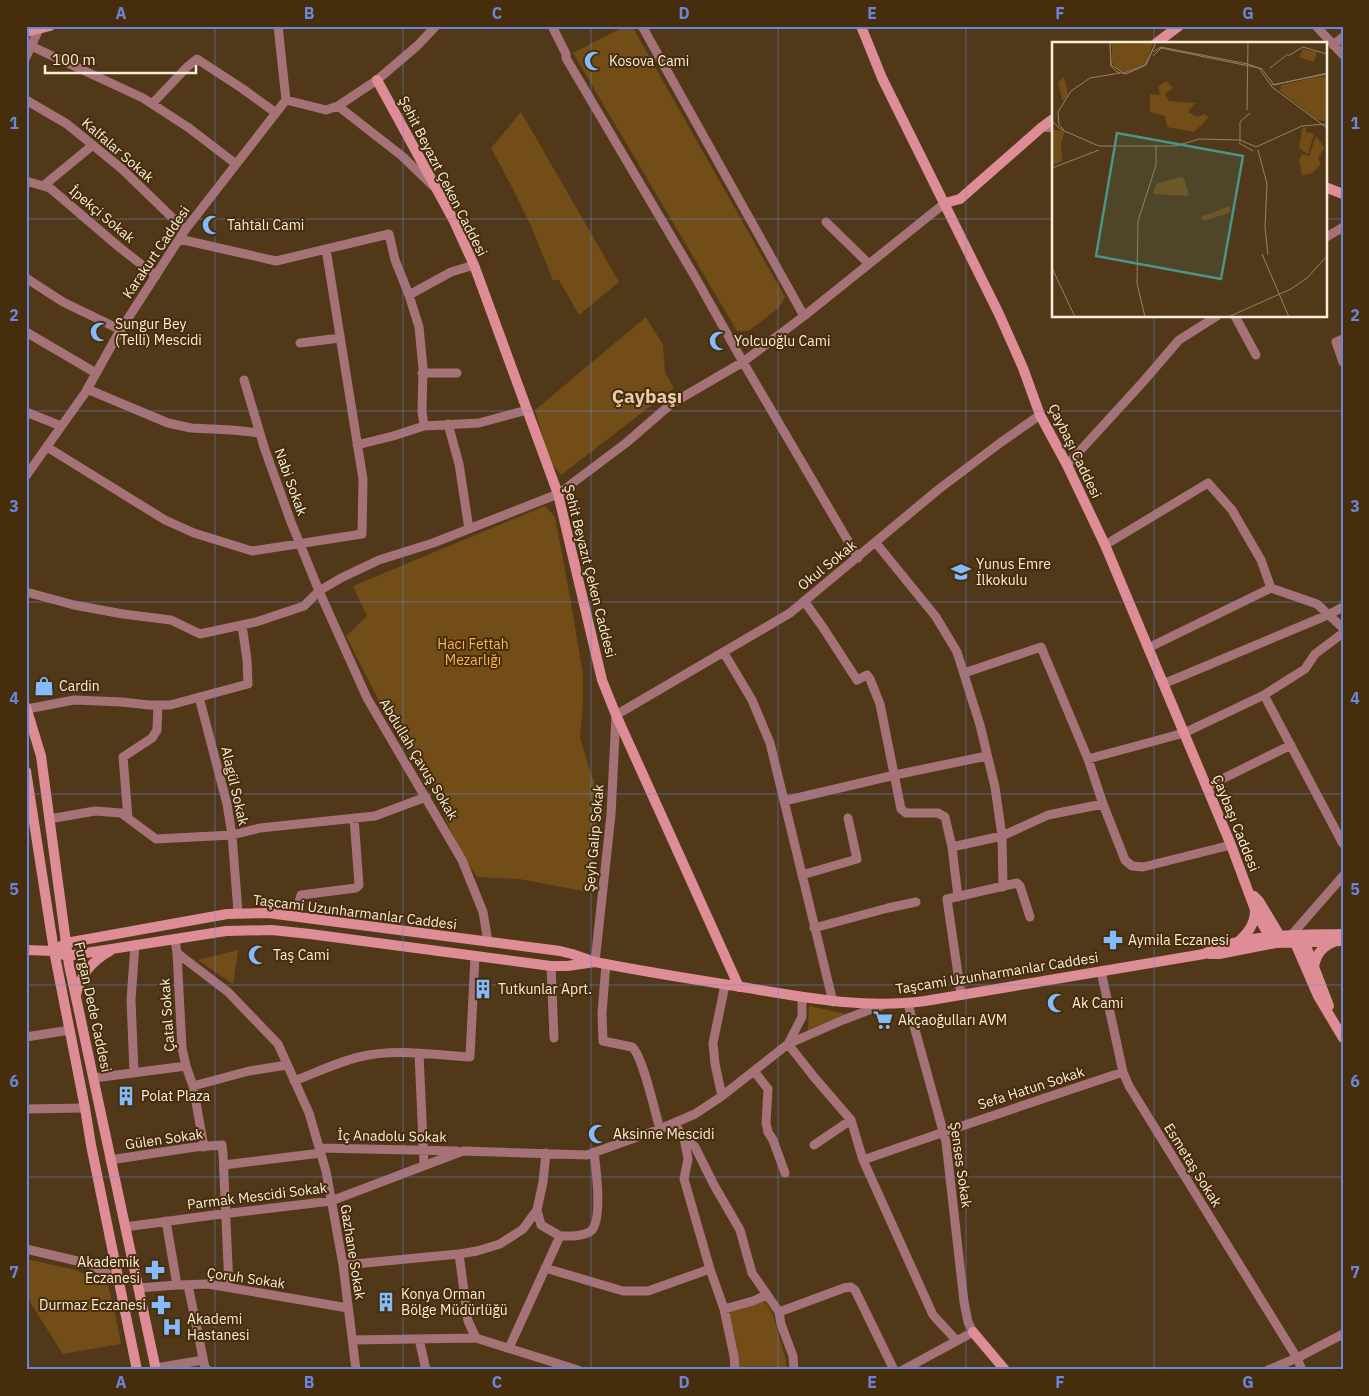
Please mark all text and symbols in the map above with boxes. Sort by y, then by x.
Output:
text: A [116,3,127,23]
text: B [304,3,315,23]
text: C [492,3,502,23]
text: D [678,3,690,23]
text: E [867,3,877,23]
text: F [1055,3,1065,23]
text: G [1242,3,1254,23]
scale bar [45,42,196,74]
inset map [1052,42,1326,318]
text: 100 m [52,50,96,69]
mosque icon: Kosova Cami [583,50,605,72]
place label: Kosova Cami [609,52,689,70]
street label: Şehit Beyazıt Çeken Caddesi [395,93,491,259]
text: 1 [9,113,19,133]
text: 1 [1350,113,1360,133]
street label: Kalfalar Sokak [78,114,158,187]
street label: İpekçi Sokak [65,181,139,247]
street label: Karakurt Caddesi [118,202,194,302]
mosque icon: Tahtalı Cami [201,214,223,236]
place label: Tahtalı Cami [227,216,304,234]
text: 2 [9,305,19,325]
text: 2 [1350,305,1360,325]
place label: Sungur Bey (Telli) Mescidi [115,315,202,349]
mosque icon: Sungur Bey (Telli) Mescidi [89,321,111,343]
mosque icon: Yolcuoğlu Cami [708,330,730,352]
place label: Yolcuoğlu Cami [734,332,830,350]
district label: Çaybaşı [612,384,682,408]
street label: Çaybaşı Caddesi [1044,401,1106,501]
street label: Nabi Sokak [270,446,312,519]
street label: Şehit Beyazıt Çeken Caddesi [560,483,620,659]
text: 3 [9,496,19,516]
text: 3 [1350,496,1360,516]
street label: Okul Sokak [794,535,860,594]
place label: Yunus Emre İlkokulu [976,555,1051,589]
school or university icon: Yunus Emre İlkokulu [950,561,972,583]
park label: Hacı Fettah Mezarlığı [437,635,509,669]
shop icon: Cardin [33,675,55,697]
place label: Cardin [59,677,100,695]
text: 4 [9,688,19,708]
text: 4 [1350,688,1360,708]
street label: Abdullah Çavuş Sokak [376,695,463,824]
street label: Alagül Sokak [217,745,253,828]
street label: Çaybaşı Caddesi [1208,772,1264,874]
street label: Şeyh Galip Sokak [580,783,608,893]
text: 5 [9,879,19,899]
text: 5 [1350,879,1360,899]
street label: Taşcami Uzunharmanlar Caddesi [252,891,458,933]
pharmacy icon: Aymila Eczanesi [1102,929,1124,951]
place label: Aymila Eczanesi [1128,931,1229,949]
street label: Furgan Dede Caddesi [70,940,116,1074]
mosque icon: Taş Cami [247,944,269,966]
place label: Taş Cami [273,946,330,964]
street label: Taşcami Uzunharmanlar Caddesi [894,948,1100,998]
street label: Çatal Sokak [155,977,179,1052]
building icon: Tutkunlar Aprt. [472,978,494,1000]
place label: Tutkunlar Aprt. [498,980,592,998]
mosque icon: Ak Cami [1046,992,1068,1014]
place label: Ak Cami [1072,994,1124,1012]
supermarket icon: Akçaoğulları AVM [872,1009,894,1031]
place label: Akçaoğulları AVM [898,1011,1007,1029]
street label: Sefa Hatun Sokak [976,1062,1087,1114]
text: 6 [9,1071,19,1091]
text: 6 [1350,1071,1360,1091]
building icon: Polat Plaza [115,1085,137,1107]
place label: Polat Plaza [141,1087,211,1105]
street label: Esmetaş Sokak [1160,1120,1226,1211]
street label: Şenses Sokak [946,1121,976,1210]
mosque icon: Aksinne Mescidi [587,1123,609,1145]
street label: Gülen Sokak [124,1125,205,1153]
place label: Aksinne Mescidi [613,1125,714,1143]
street label: İç Anadolu Sokak [337,1126,447,1146]
street label: Parmak Mescidi Sokak [186,1178,329,1214]
street label: Gazhane Sokak [337,1203,370,1302]
place label: Akademik Eczanesi [77,1253,141,1287]
pharmacy icon: Akademik Eczanesi [144,1259,166,1281]
text: 7 [9,1262,19,1282]
text: 7 [1350,1262,1360,1282]
street label: Çoruh Sokak [206,1264,287,1292]
place label: Konya Orman Bölge Müdürlüğü [401,1285,508,1319]
building icon: Konya Orman Bölge Müdürlüğü [375,1291,397,1313]
pharmacy icon: Durmaz Eczanesi [150,1294,172,1316]
place label: Durmaz Eczanesi [39,1296,146,1314]
place label: Akademi Hastanesi [187,1310,249,1344]
hospital icon: Akademi Hastanesi [161,1316,183,1338]
text: A [116,1372,127,1392]
text: B [304,1372,315,1392]
text: C [492,1372,502,1392]
text: D [678,1372,690,1392]
text: E [867,1372,877,1392]
text: F [1055,1372,1065,1392]
text: G [1242,1372,1254,1392]

